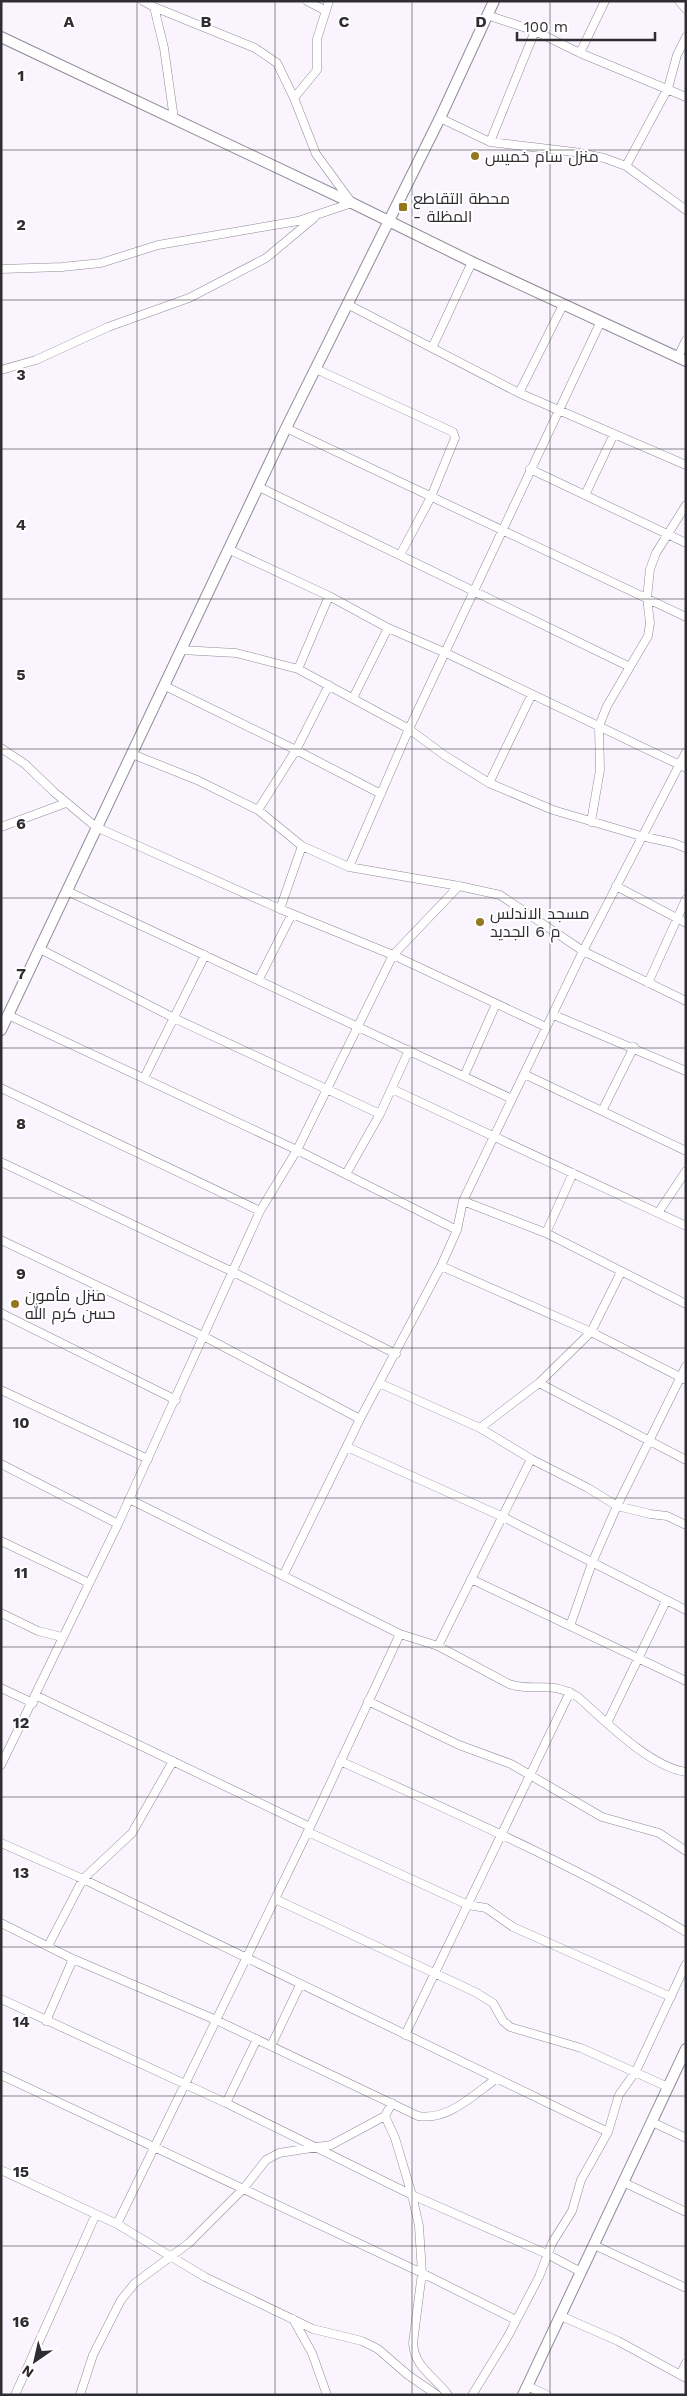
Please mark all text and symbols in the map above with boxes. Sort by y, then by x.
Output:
scale bar [517,10,654,42]
text: A [64,12,75,31]
text: B [201,12,212,31]
text: C [339,12,350,31]
text: D [475,12,487,31]
text: 100 m [524,18,568,36]
text: 1 [18,66,24,85]
place label: منزل سام خميس [485,147,599,168]
marker: منزل سام خميس [469,150,481,162]
place label: محطة التقاطع - المظلة [413,189,510,226]
marker: محطة التقاطع - المظلة [397,201,409,213]
text: 2 [16,215,26,234]
text: 3 [16,365,26,384]
text: 4 [16,515,26,534]
text: 5 [16,665,26,684]
text: 6 [16,814,26,833]
place label: مسجد الاندلس م 6 الجديد [490,904,590,943]
marker: مسجد الاندلس م 6 الجديد [474,916,486,928]
text: 7 [16,964,26,983]
text: 8 [16,1114,26,1133]
text: 9 [16,1264,26,1283]
place label: منزل مأمون حسن كرم الله [25,1286,115,1325]
marker: منزل مأمون حسن كرم الله [9,1298,21,1310]
text: 10 [12,1413,30,1432]
text: 11 [14,1563,28,1582]
text: 12 [13,1713,29,1732]
text: 13 [13,1863,29,1882]
text: 14 [12,2012,30,2031]
text: 15 [13,2162,29,2181]
text: 16 [13,2312,30,2331]
north arrow [10,2336,60,2386]
text: N [19,2362,37,2381]

